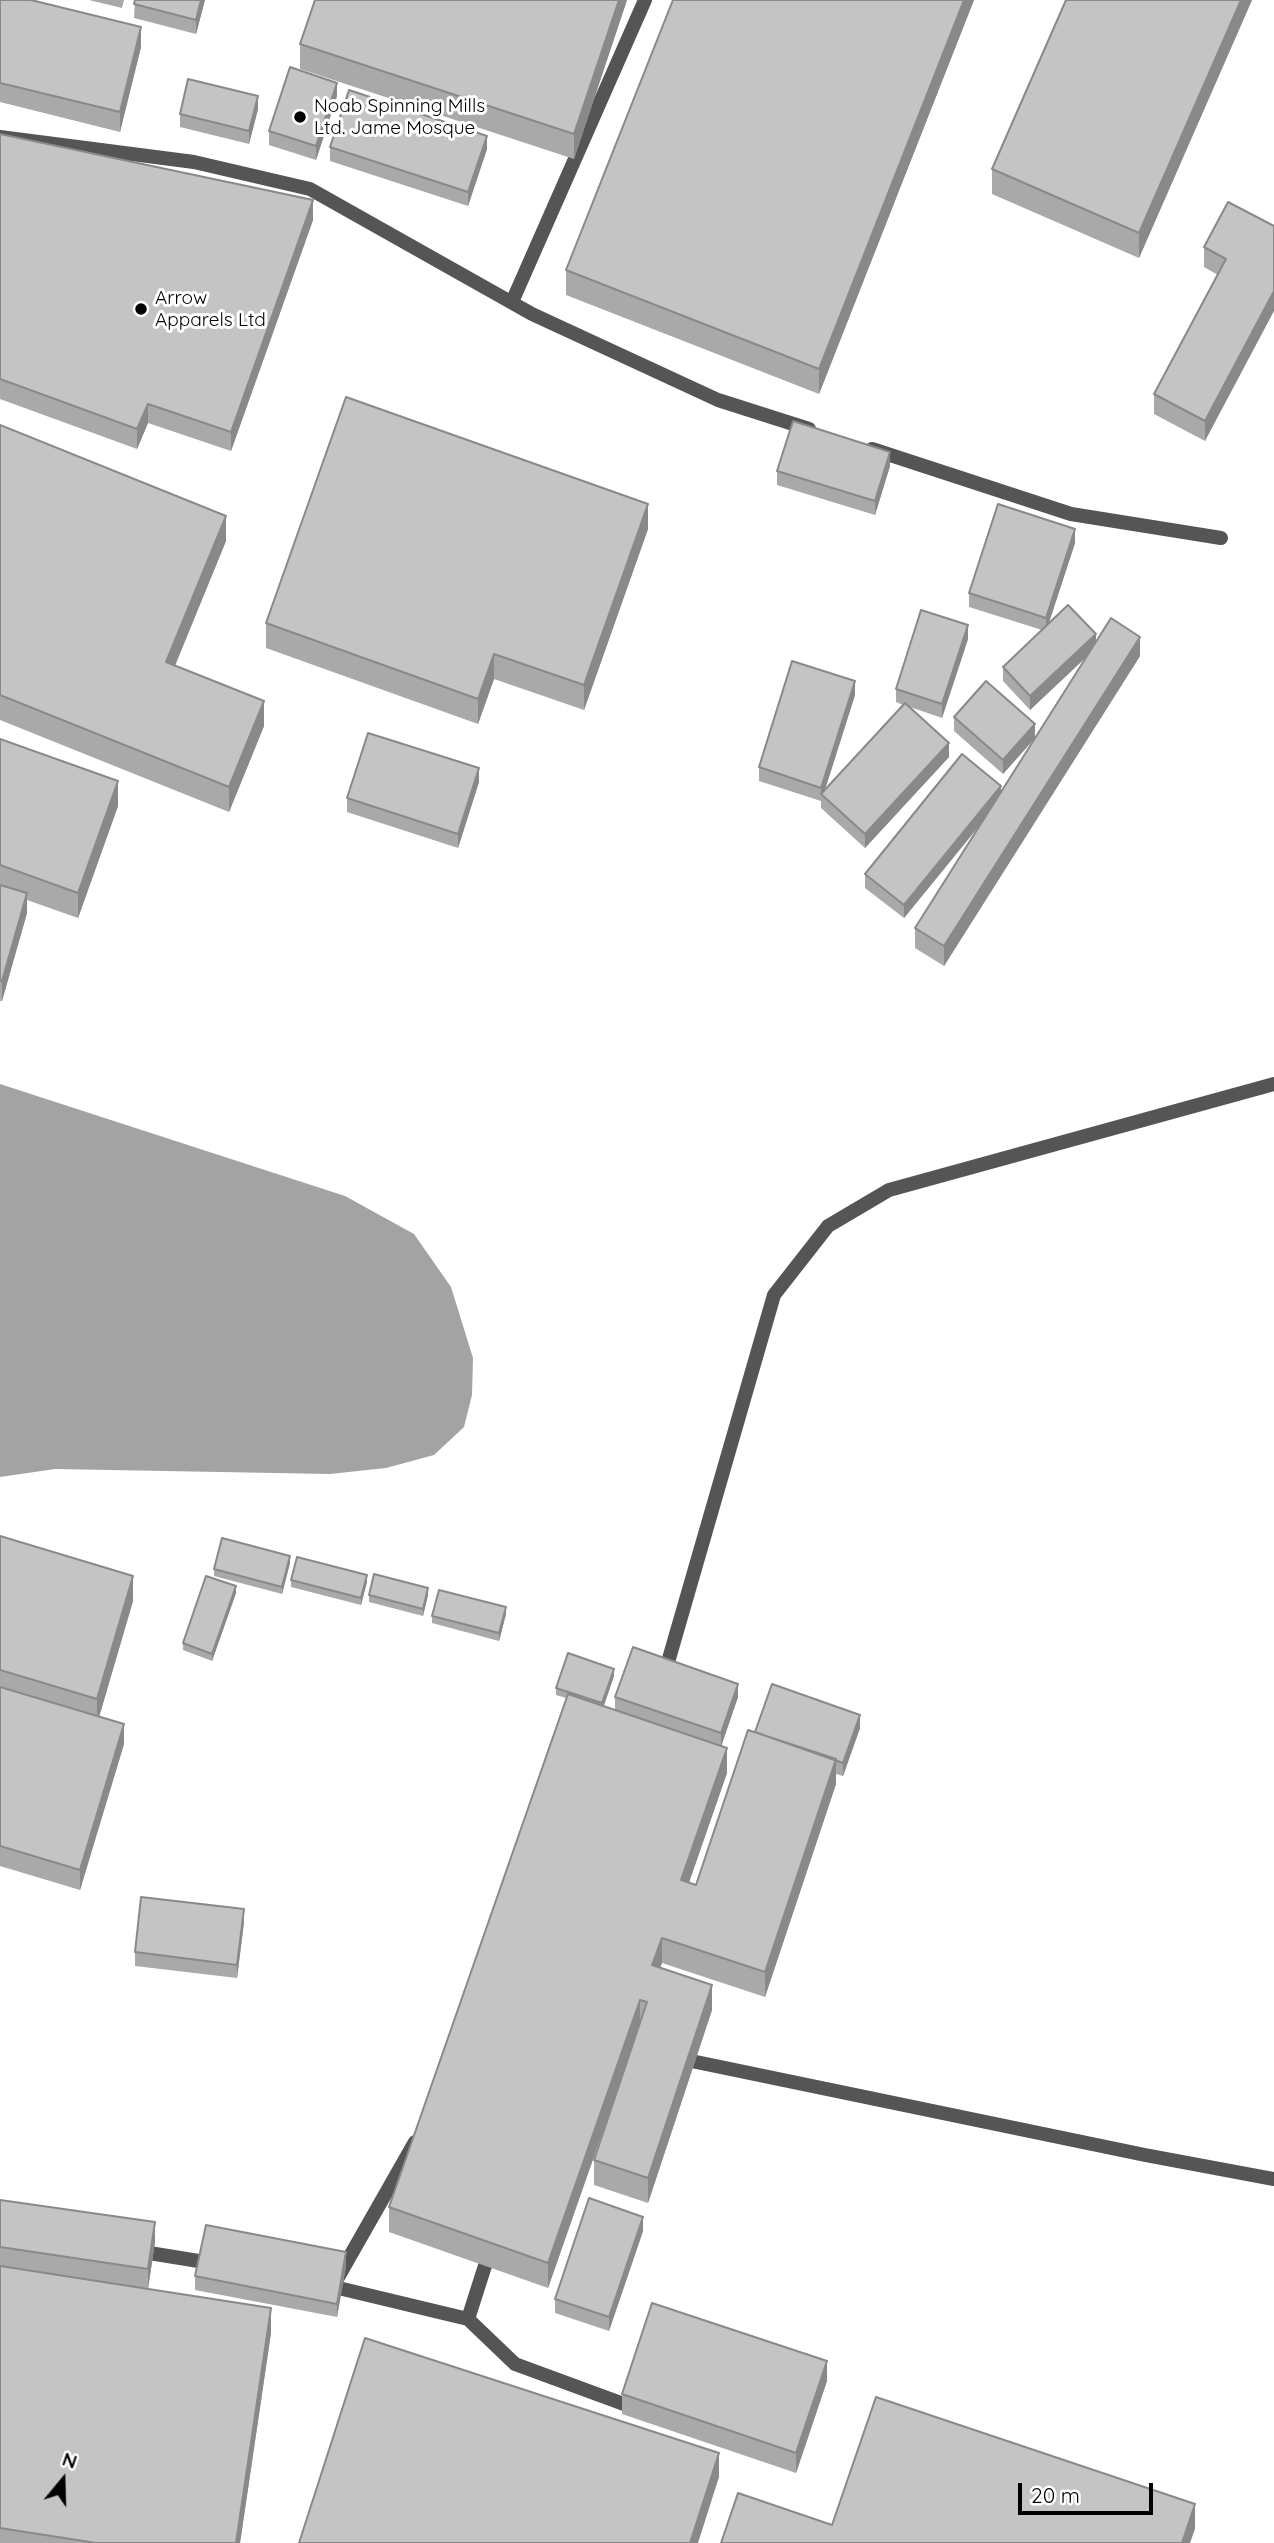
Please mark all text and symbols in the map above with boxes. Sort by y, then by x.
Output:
place label: Noab Spinning Mills Ltd. Jame Mosque [314,95,485,139]
marker: Noab Spinning Mills Ltd. Jame Mosque [292,109,308,125]
place label: Arrow Apparels Ltd [155,287,266,331]
marker: Arrow Apparels Ltd [133,301,149,317]
north arrow [28,2445,98,2515]
text: N [59,2447,80,2474]
scale bar [1022,2470,1157,2514]
text: 20 m [1031,2482,1080,2508]

